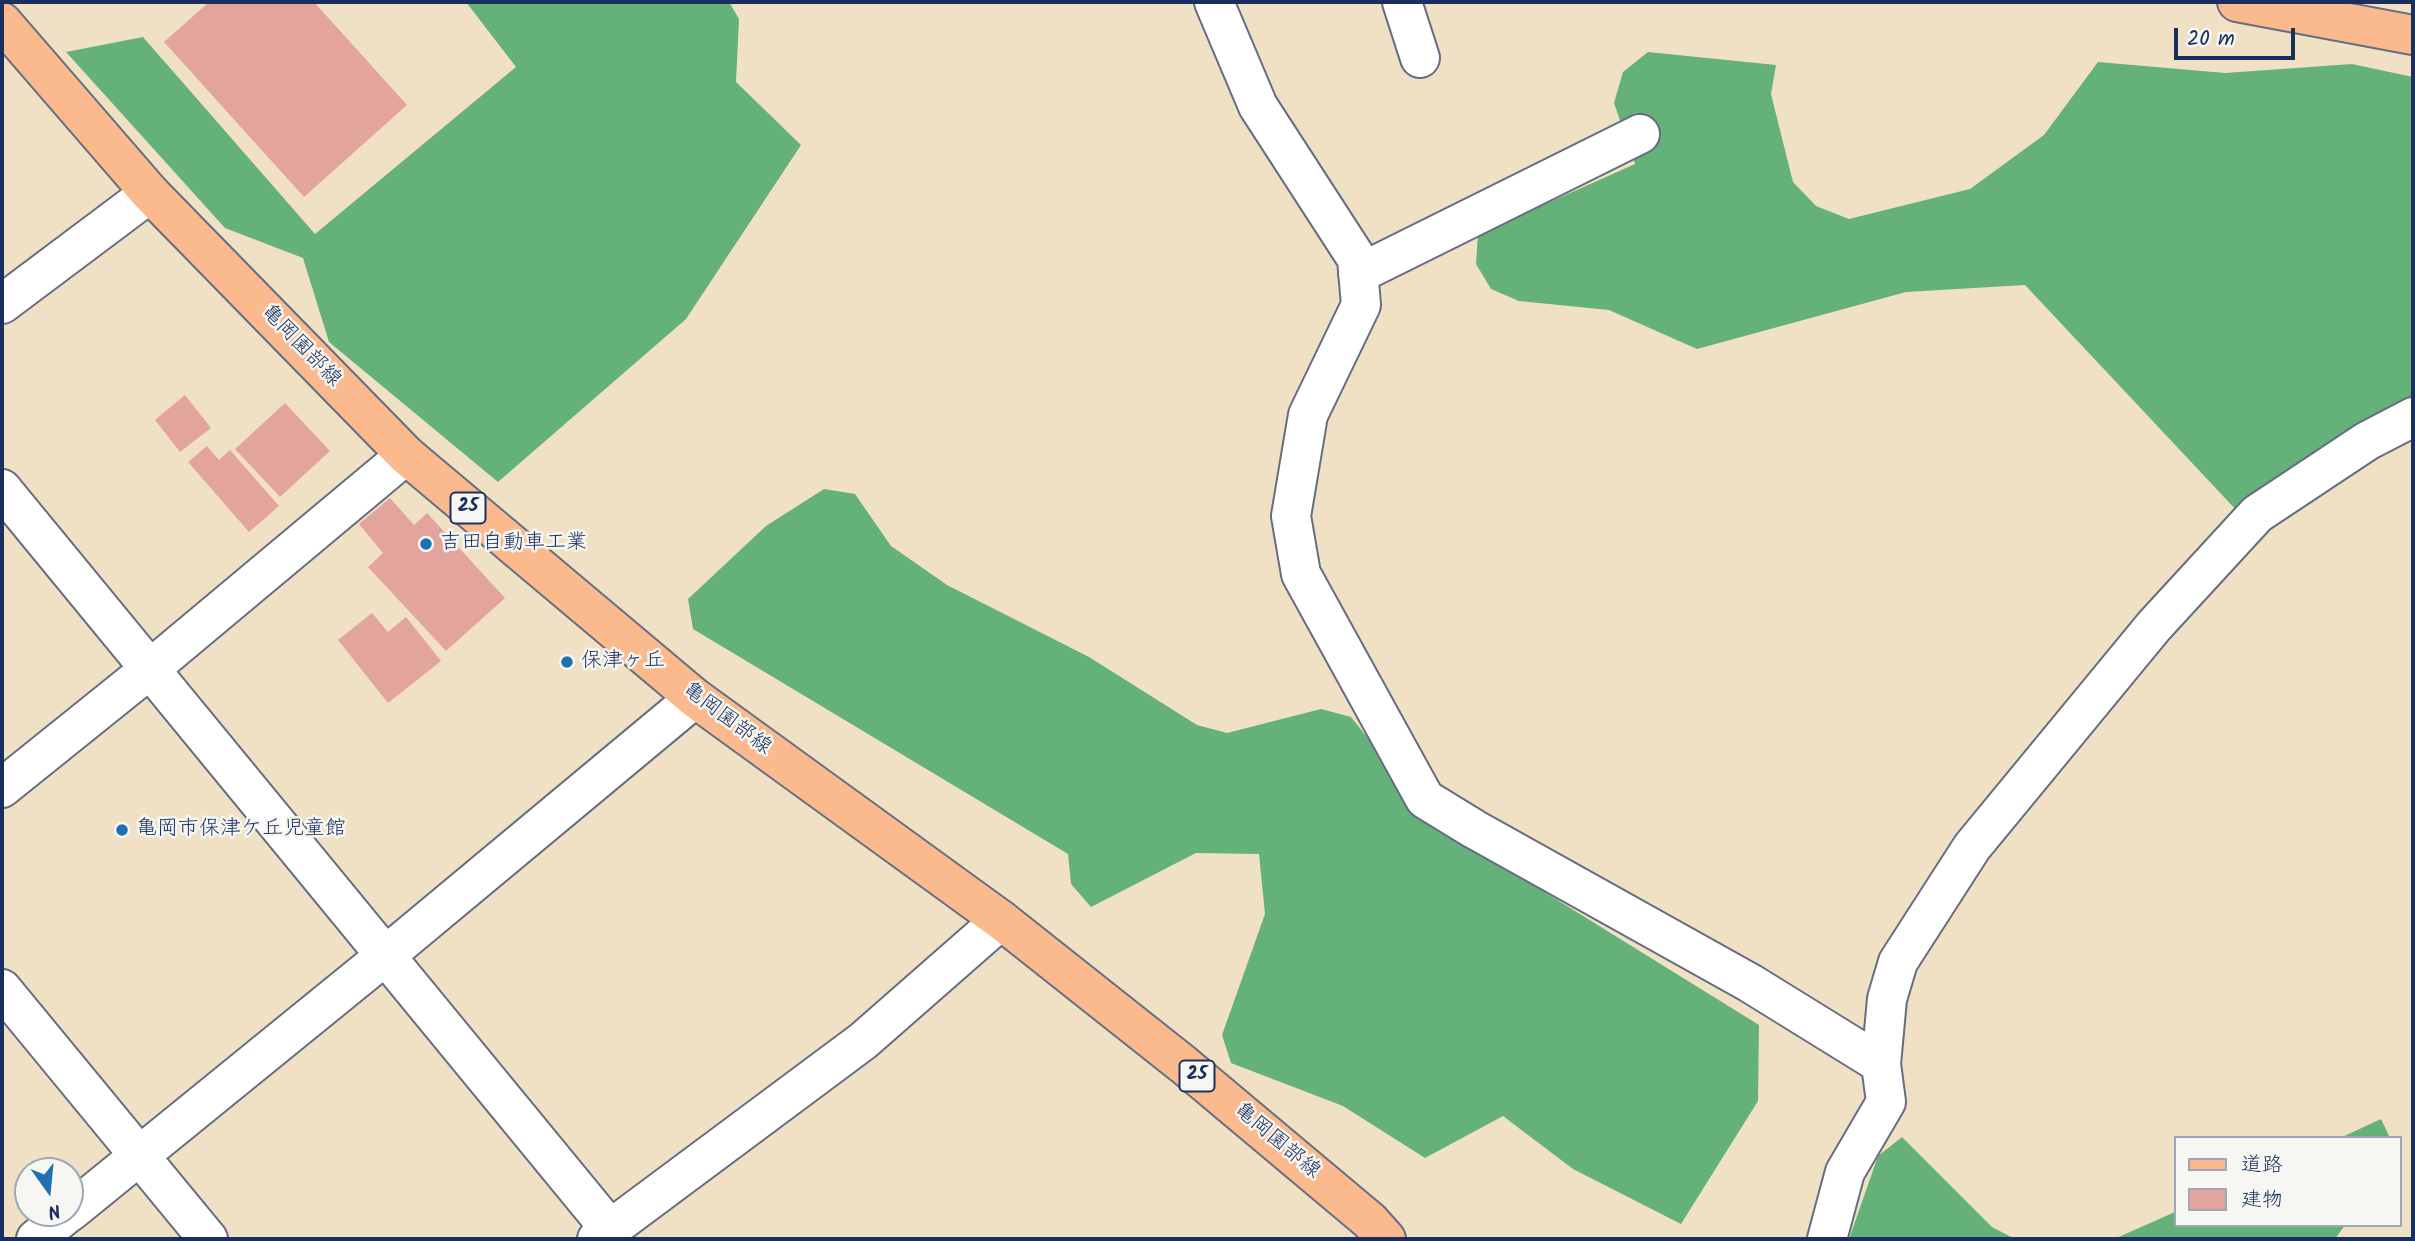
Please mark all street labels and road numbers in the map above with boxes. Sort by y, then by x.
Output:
street label: 亀岡園部線 [254,300,346,394]
road number: 25 [450,492,486,524]
street label: 亀岡園部線 [676,678,776,762]
road number: 25 [1180,1060,1214,1092]
street label: 亀岡園部線 [1228,1099,1324,1185]

